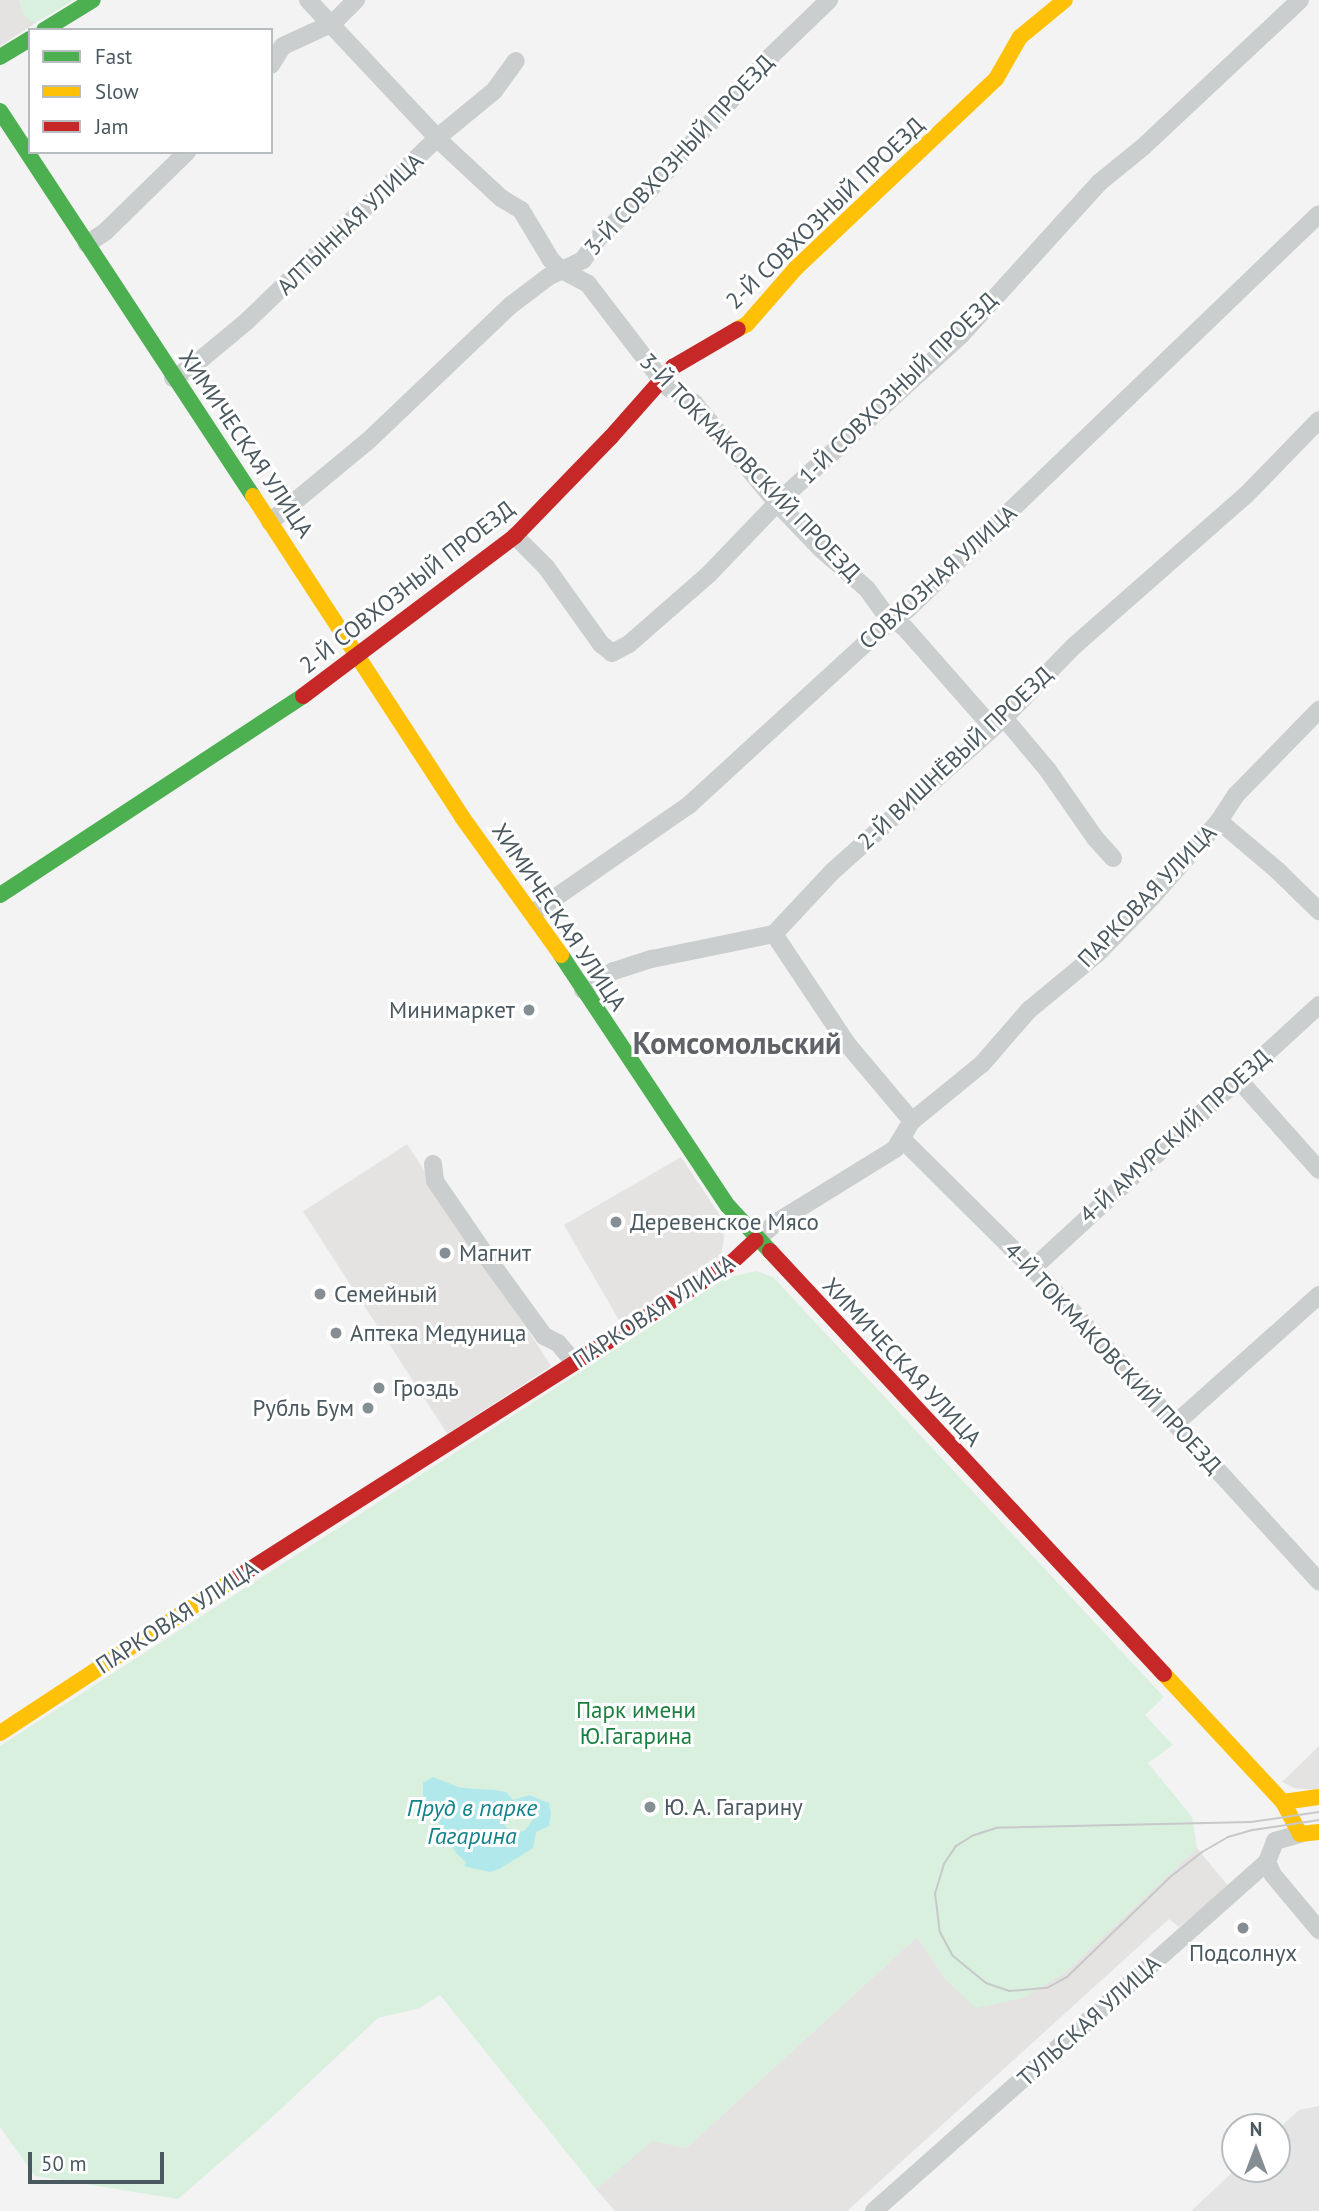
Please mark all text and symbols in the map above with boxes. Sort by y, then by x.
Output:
legend [28,28,273,154]
text: Fast [95,43,132,70]
street label: 3-Й СОВХОЗНЫЙ ПРОЕЗД [579,49,779,261]
text: Slow [95,78,139,105]
street label: 2-Й СОВХОЗНЫЙ ПРОЕЗД [720,111,930,315]
text: Jam [95,113,129,140]
street label: АЛТЫННАЯ УЛИЦА [271,147,429,301]
street label: 1-Й СОВХОЗНЫЙ ПРОЕЗД [793,286,1003,490]
street label: ХИМИЧЕСКАЯ УЛИЦА [173,345,319,543]
street label: 3-Й ТОКМАКОВСКИЙ ПРОЕЗД [634,347,866,587]
street label: 2-Й СОВХОЗНЫЙ ПРОЕЗД [294,495,520,679]
street label: СОВХОЗНАЯ УЛИЦА [853,499,1023,655]
street label: 2-Й ВИШНЁВЫЙ ПРОЕЗД [852,661,1058,855]
street label: ХИМИЧЕСКАЯ УЛИЦА [486,818,632,1016]
street label: ПАРКОВАЯ УЛИЦА [1072,819,1222,973]
place label: Минимаркет [389,996,515,1024]
marker: Минимаркет [521,1002,537,1018]
district label: Комсомольский [633,1025,841,1061]
street label: 4-Й АМУРСКИЙ ПРОЕЗД [1074,1043,1276,1229]
place label: Деревенское Мясо [630,1208,819,1236]
marker: Деревенское Мясо [608,1214,624,1230]
street label: 4-Й ТОКМАКОВСКИЙ ПРОЕЗД [998,1236,1228,1480]
place label: Магнит [459,1239,531,1267]
marker: Магнит [437,1245,453,1261]
street label: ПАРКОВАЯ УЛИЦА [568,1248,740,1374]
street label: ХИМИЧЕСКАЯ УЛИЦА [817,1272,987,1452]
place label: Семейный [334,1280,437,1308]
marker: Семейный [312,1286,328,1302]
place label: Аптека Медуница [350,1319,526,1347]
marker: Аптека Медуница [328,1325,344,1341]
place label: Гроздь [393,1374,459,1402]
marker: Гроздь [371,1380,387,1396]
place label: Рубль Бум [252,1394,354,1422]
marker: Рубль Бум [360,1400,376,1416]
street label: ПАРКОВАЯ УЛИЦА [91,1554,263,1680]
park label: Парк имени Ю.Гагарина [576,1696,696,1750]
place label: Ю. А. Гагарину [664,1793,807,1821]
water label: Пруд в парке Гагарина [407,1794,537,1850]
marker: Ю. А. Гагарину [642,1799,658,1815]
marker: Подсолнух [1235,1920,1251,1936]
place label: Подсолнух [1189,1939,1297,1967]
street label: ТУЛЬСКАЯ УЛИЦА [1012,1950,1166,2092]
north arrow [1221,2113,1291,2183]
text: N [1250,2117,1262,2141]
scale bar [32,2138,168,2182]
text: 50 m [41,2150,87,2177]

